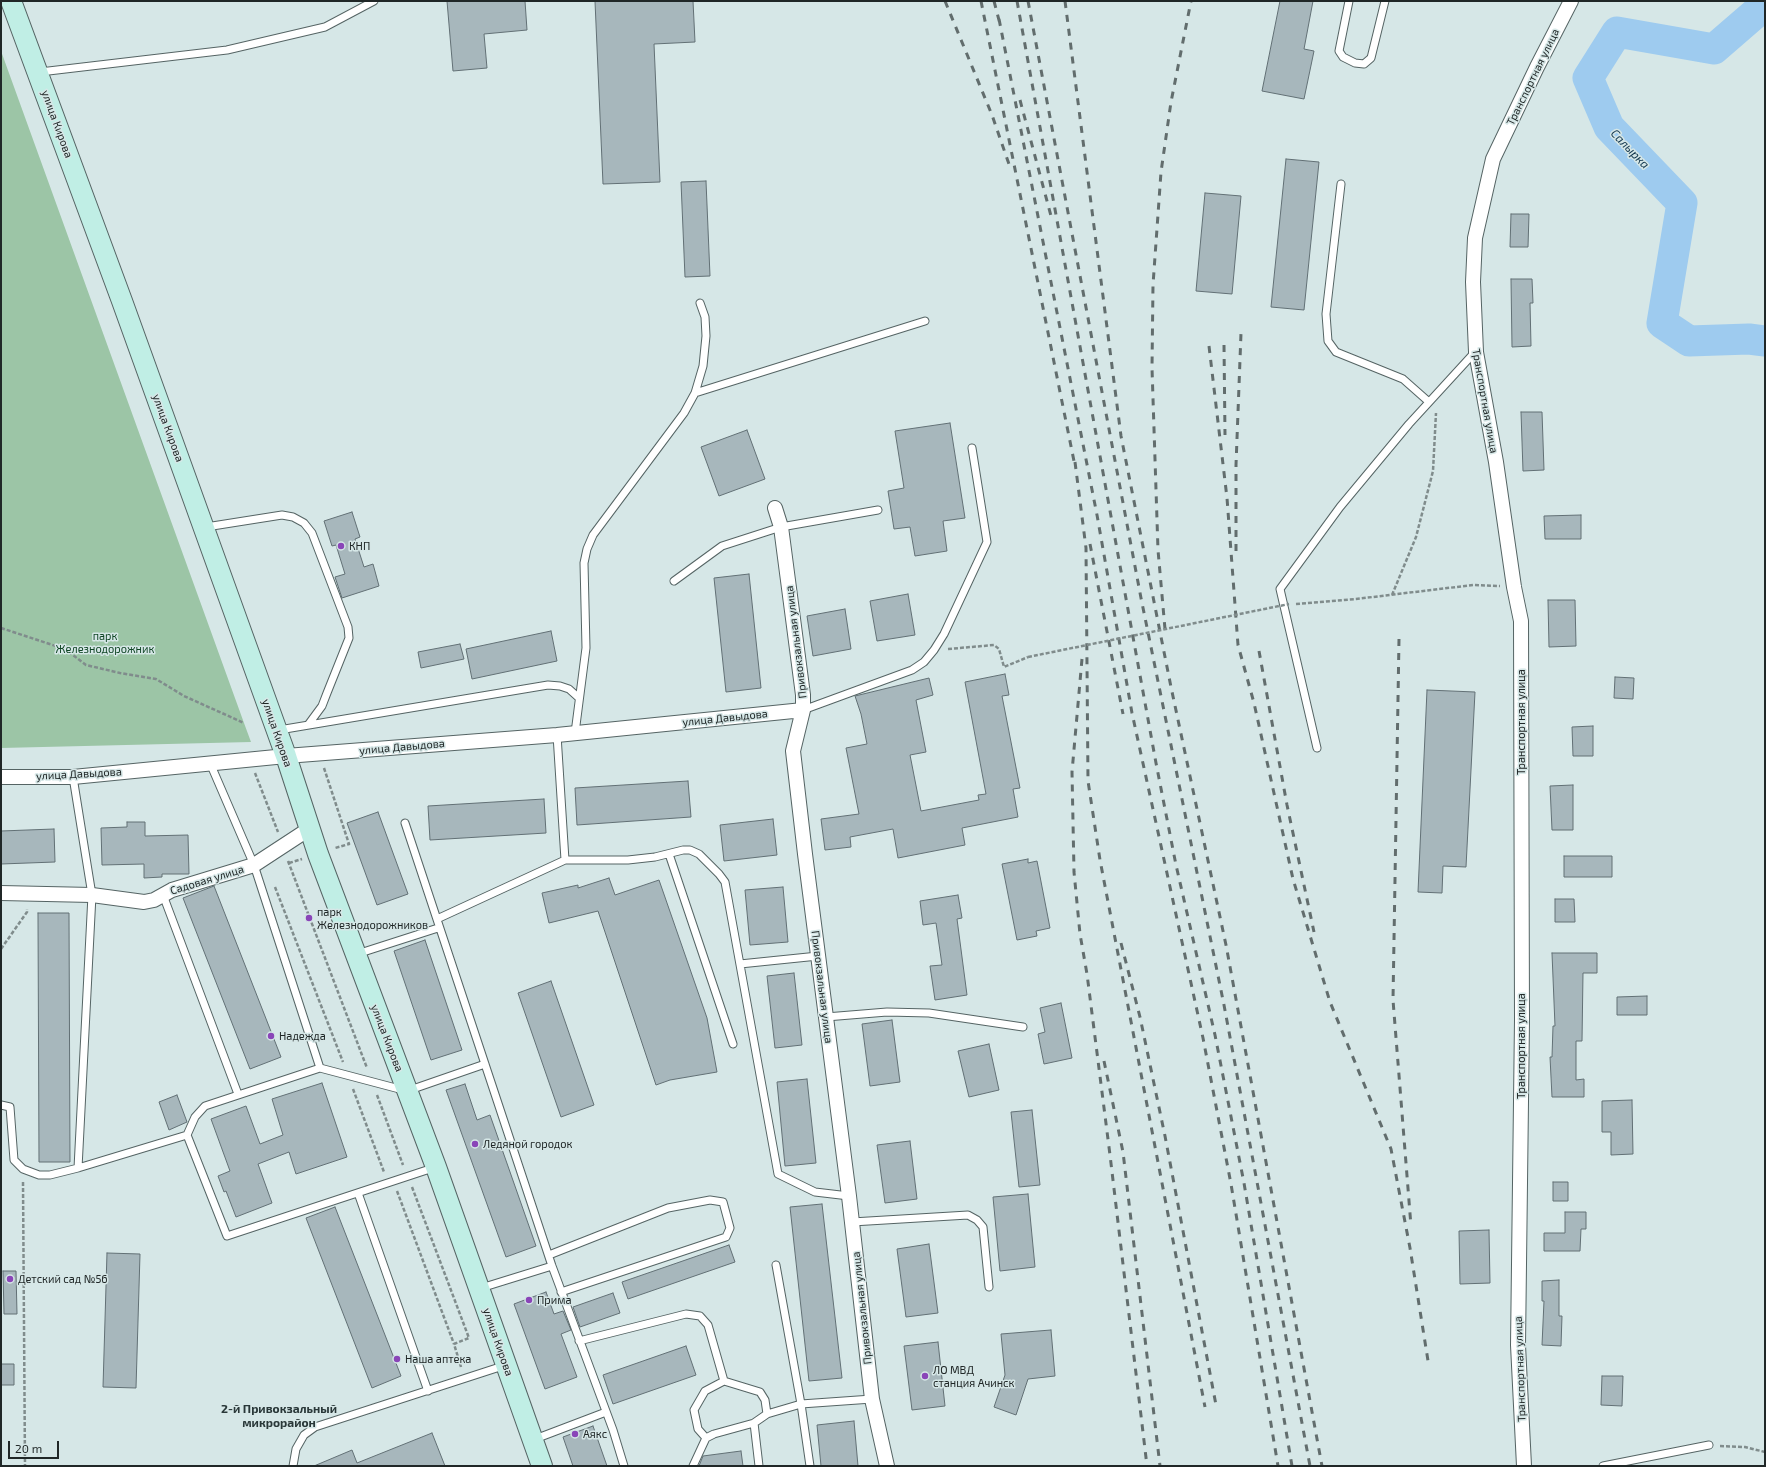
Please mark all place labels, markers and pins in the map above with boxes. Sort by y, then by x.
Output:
place label: КНП [349,539,370,553]
marker: КНП [336,541,346,551]
place label: парк Железнодорожников [317,905,428,931]
marker: парк Железнодорожников [304,913,314,923]
place label: Надежда [279,1029,326,1043]
marker: Надежда [266,1031,276,1041]
place label: Ледяной городок [483,1137,572,1151]
marker: Ледяной городок [470,1139,480,1149]
place label: Детский сад №56 [18,1272,108,1286]
marker: Детский сад №56 [5,1274,15,1284]
place label: Прима [537,1293,572,1307]
marker: Прима [524,1295,534,1305]
place label: Наша аптека [405,1352,471,1366]
marker: Наша аптека [392,1354,402,1364]
place label: ЛО МВД станция Ачинск [933,1363,1014,1389]
marker: ЛО МВД станция Ачинск [920,1371,930,1381]
place label: Аякс [583,1427,607,1441]
marker: Аякс [570,1429,580,1439]

